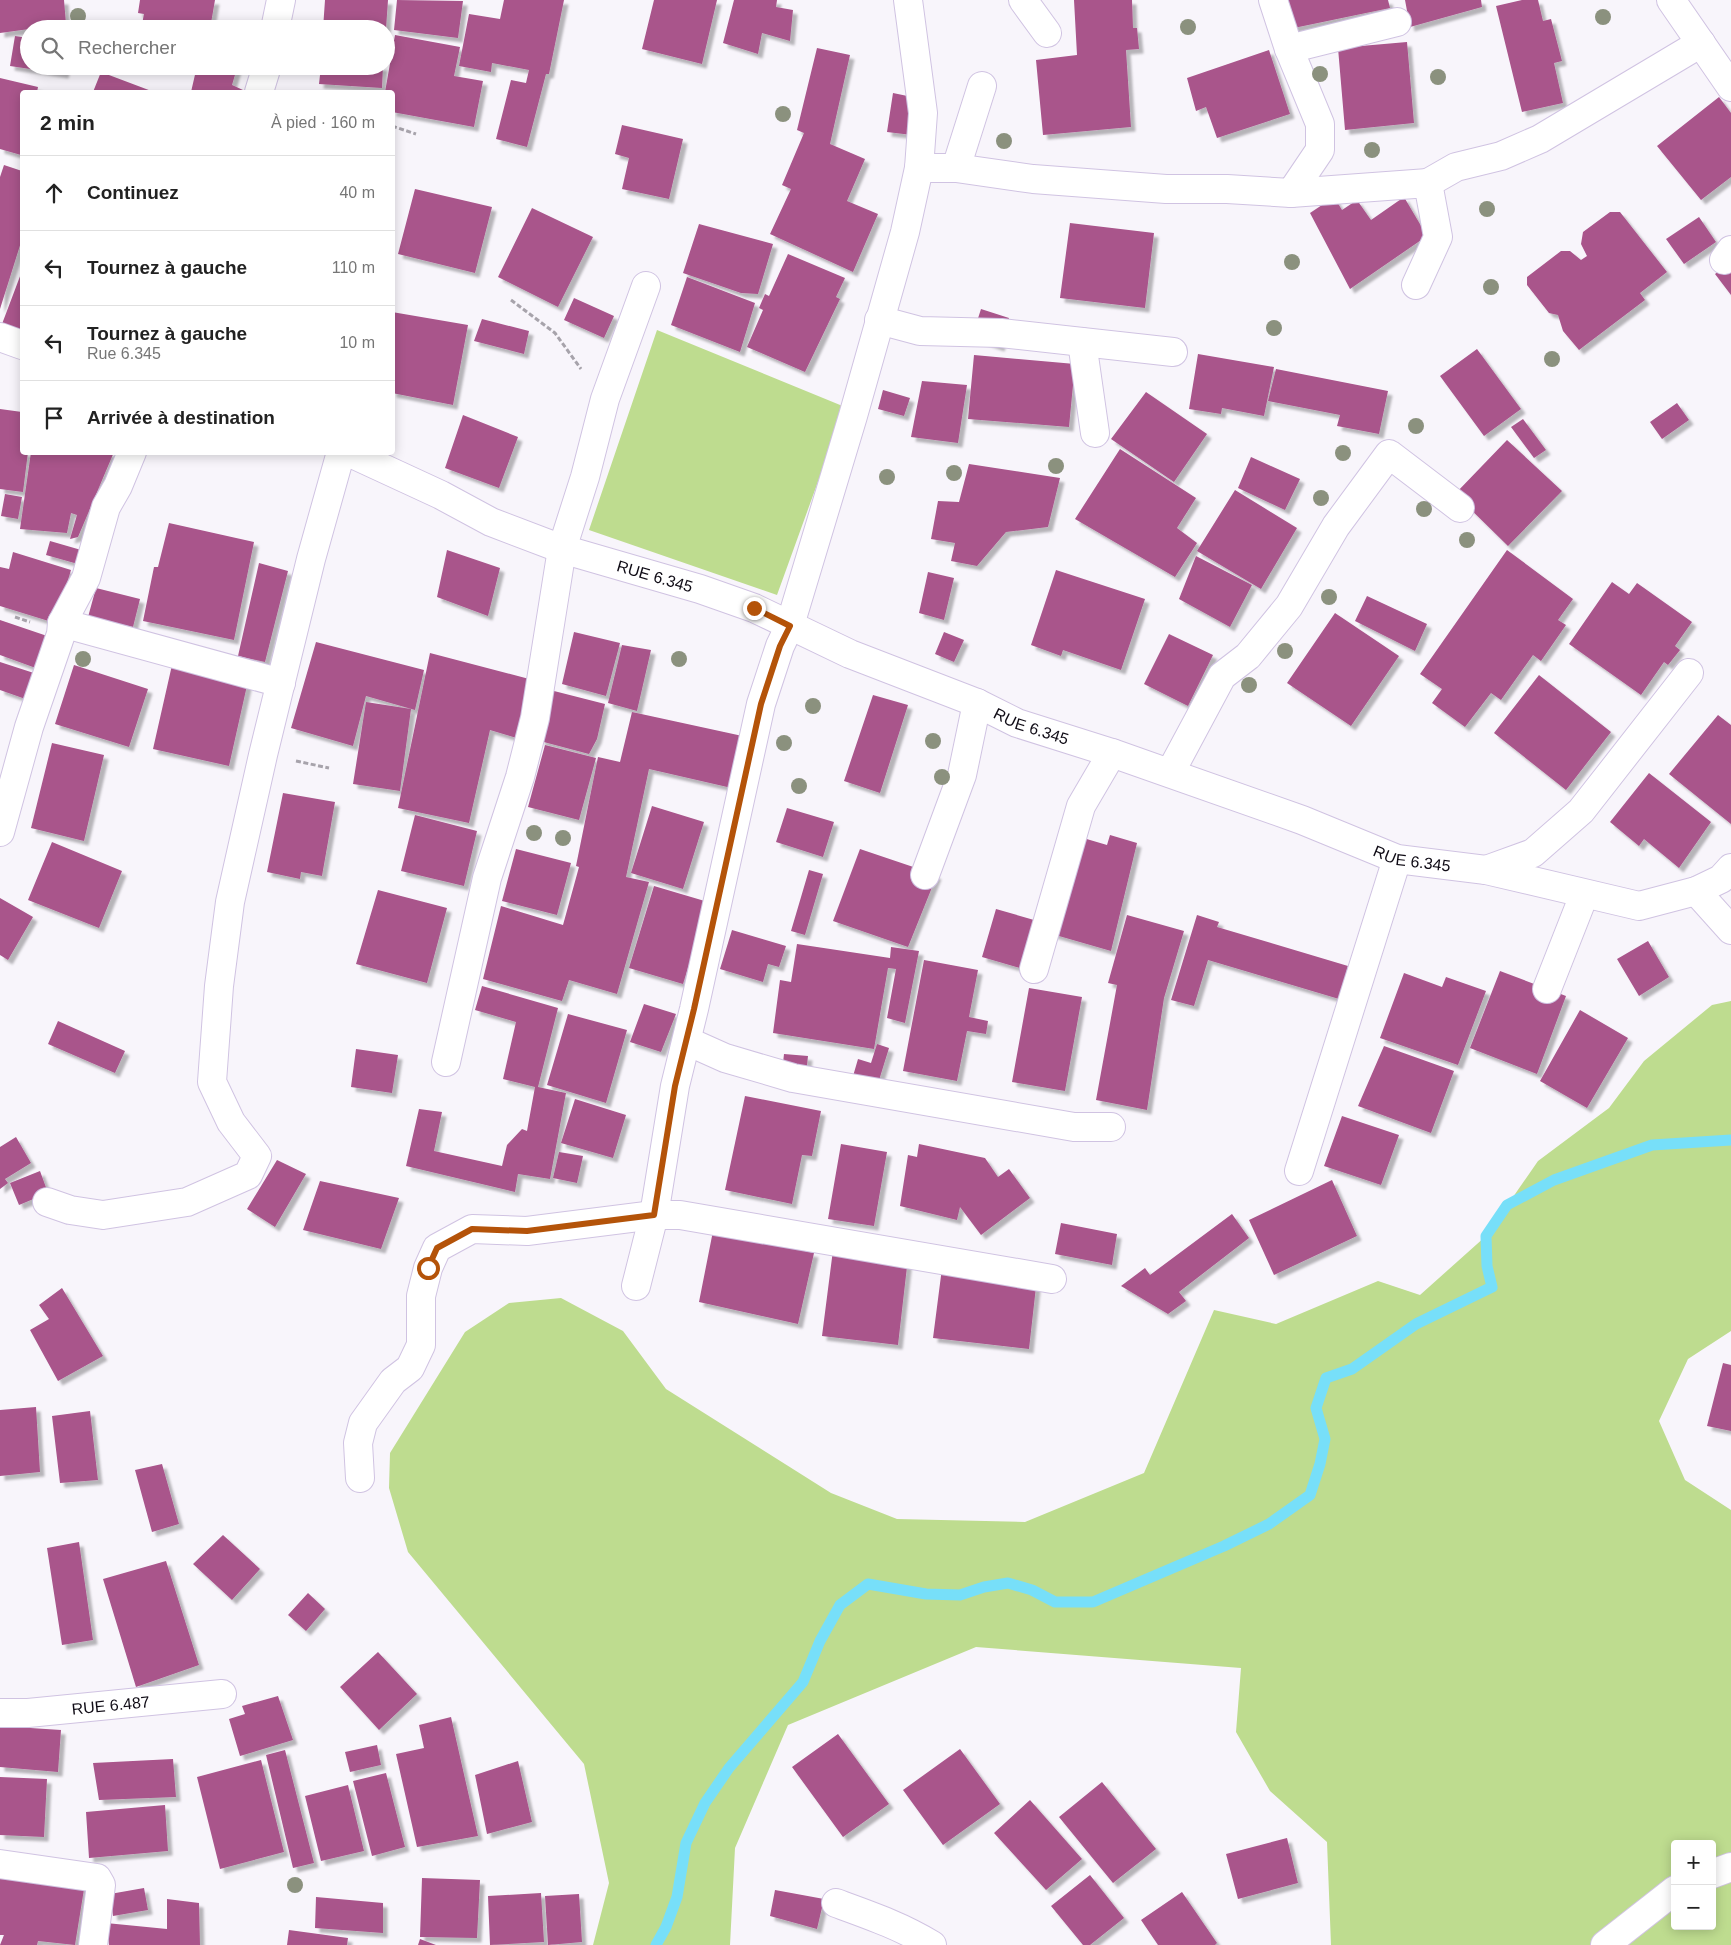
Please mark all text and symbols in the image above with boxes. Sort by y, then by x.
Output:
search box [20,20,395,75]
icon: search [38,34,66,62]
text: Rechercher [78,37,176,58]
text: 2 min [40,111,95,134]
text: À pied · 160 m [271,114,375,131]
icon: ahead [40,179,68,207]
text: Continuez [87,182,179,203]
text: 40 m [339,184,375,201]
icon: left [40,254,68,282]
text: Tournez à gauche [87,257,247,278]
text: 110 m [332,259,375,276]
text: Tournez à gauche [87,323,247,344]
icon: left [40,329,68,357]
text: 10 m [339,334,375,351]
text: Rue 6.345 [87,345,161,362]
icon: arrive [40,404,68,432]
text: Arrivée à destination [87,407,275,428]
street label: RUE 6.345 [615,557,695,595]
route end [743,597,766,620]
street label: RUE 6.345 [991,704,1071,747]
street label: RUE 6.345 [1371,842,1452,874]
route start [417,1257,440,1280]
street label: RUE 6.487 [71,1693,151,1717]
map controls [1671,1840,1716,1930]
button: + [1671,1840,1716,1885]
button: − [1671,1885,1716,1930]

